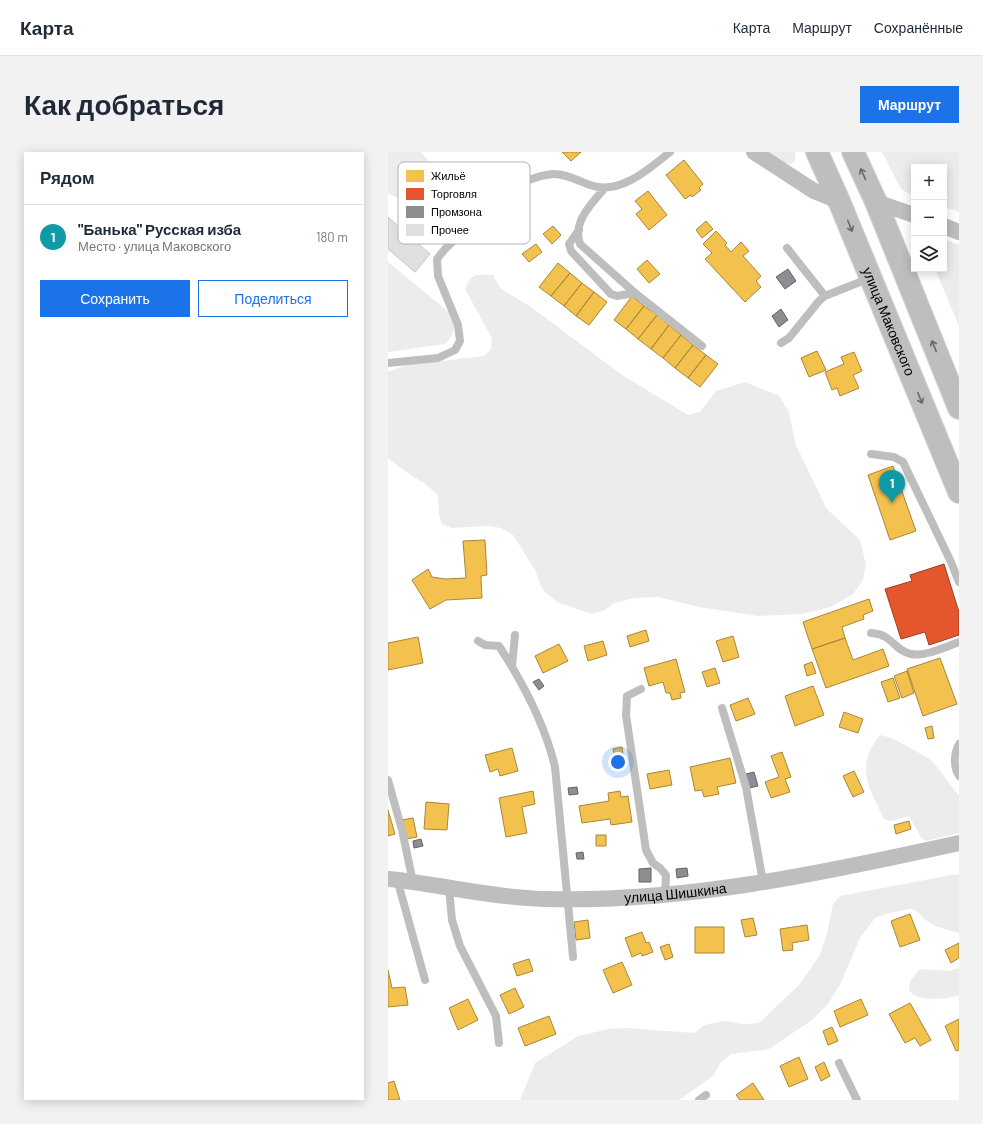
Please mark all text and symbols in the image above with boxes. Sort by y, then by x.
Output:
text: Карта [20,16,74,39]
text: Карта [733,19,770,36]
text: Маршрут [792,19,852,36]
text: Сохранённые [874,19,963,36]
button: Маршрут [860,86,959,123]
text: Как добраться [24,87,224,121]
legend [398,162,530,244]
map controls [911,164,947,272]
button: + [911,164,947,200]
text: Рядом [40,167,95,187]
one-way arrow [859,168,866,180]
text: Жильё [431,169,466,182]
text: Торговля [431,187,477,200]
button: − [911,200,947,236]
text: Промзона [431,205,483,218]
text: "Банька" Русская изба [78,220,241,238]
one-way arrow [846,220,854,232]
text: Прочее [431,223,469,236]
text: 1 [51,229,55,245]
text: 180 m [316,229,348,245]
button: layers [911,236,947,272]
text: Место · улица Маковского [78,238,231,254]
street label: улица Маковского [859,264,919,378]
button: Сохранить [40,280,190,317]
button: Поделиться [198,280,348,317]
one-way arrow [930,340,937,352]
one-way arrow [917,392,925,404]
pin: 1 [879,470,905,503]
your location [608,752,628,772]
street label: улица Шишкина [624,879,728,906]

